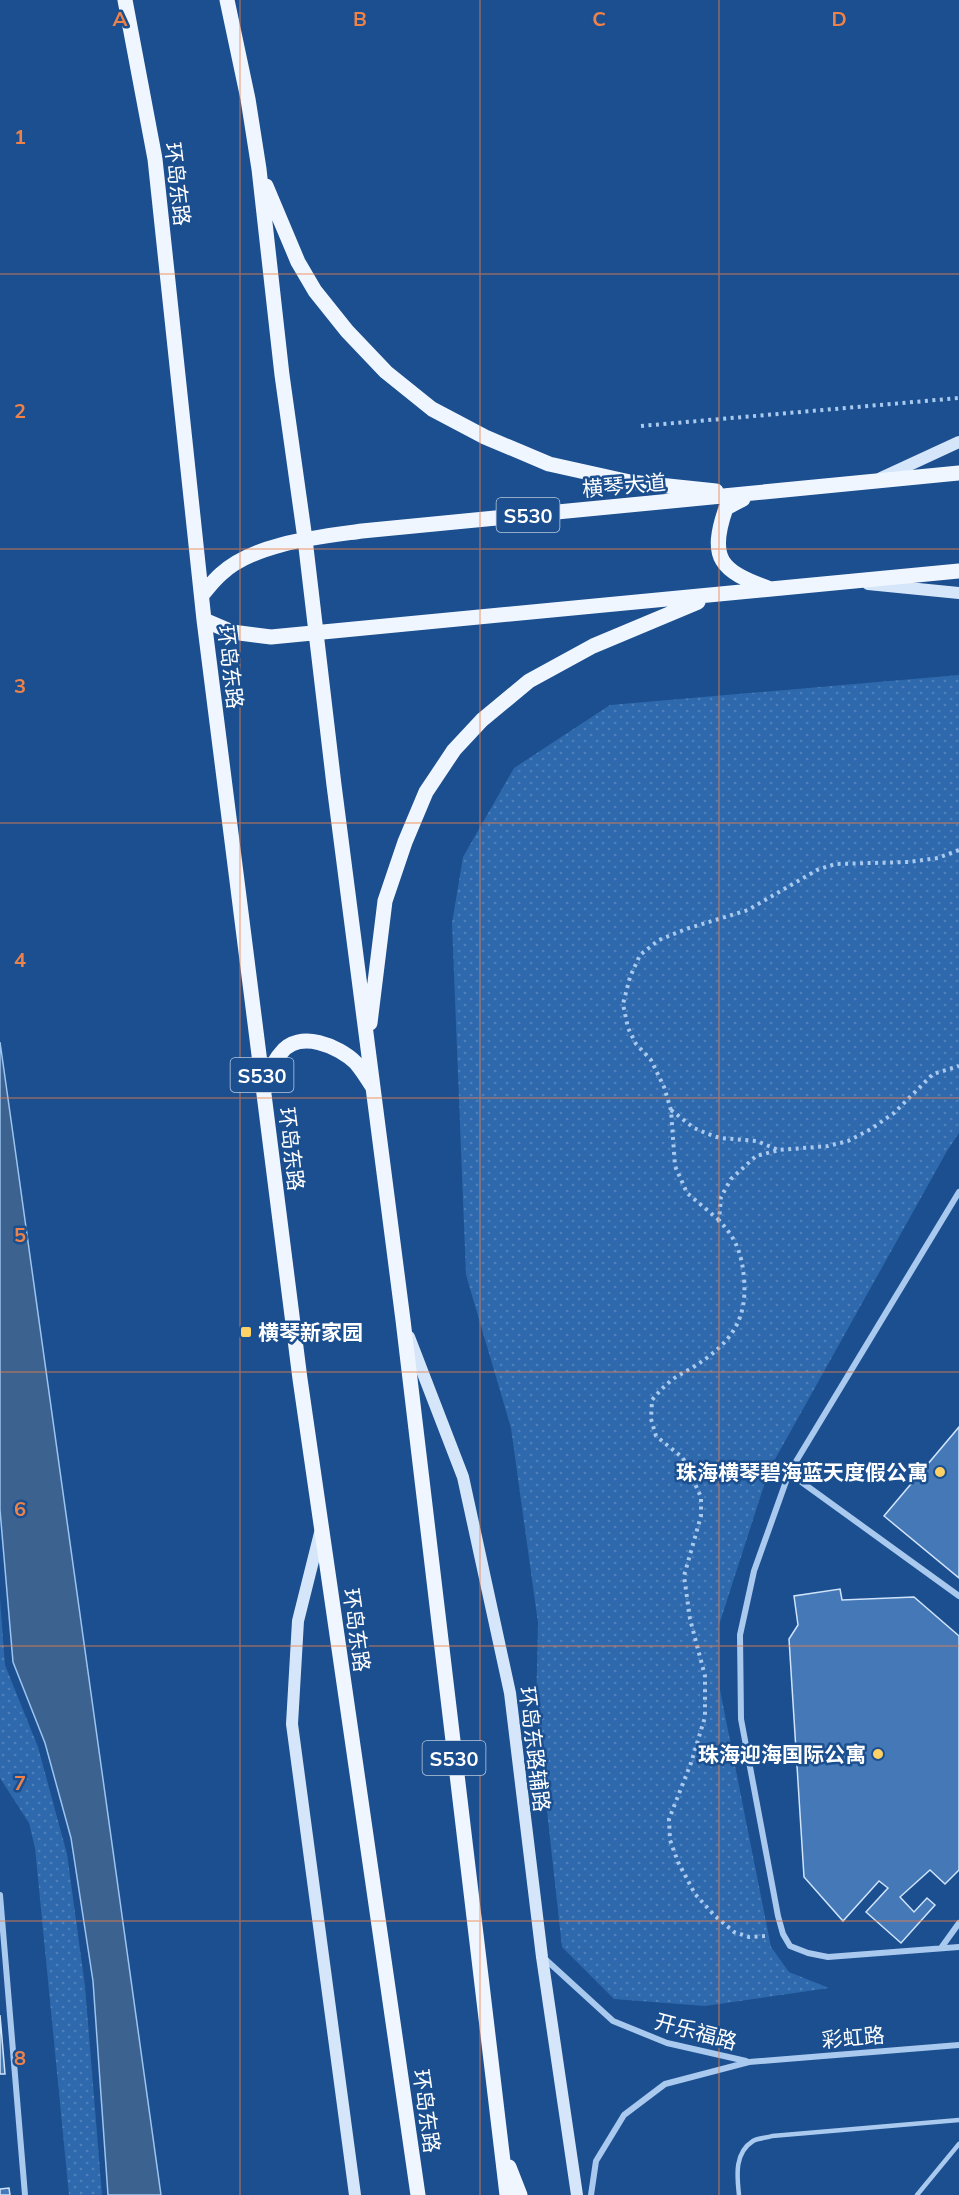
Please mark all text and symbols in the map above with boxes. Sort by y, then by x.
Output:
text: A [113,6,128,31]
text: B [353,6,367,31]
text: C [592,6,606,31]
text: D [831,6,847,31]
text: 1 [14,124,26,149]
street label: 环岛东路 [160,141,196,227]
text: 2 [14,398,26,423]
street label: 横琴大道 [581,468,667,502]
road number: S530 [496,498,560,532]
street label: 环岛东路 [213,624,249,710]
text: 3 [14,673,26,698]
text: 4 [14,947,26,972]
road number: S530 [230,1058,294,1092]
street label: 环岛东路 [274,1106,310,1192]
text: 5 [14,1222,26,1247]
place label: 横琴新家园 [258,1319,363,1345]
marker: 横琴新家园 [239,1325,253,1339]
place label: 珠海横琴碧海蓝天度假公寓 [676,1459,928,1485]
marker: 珠海横琴碧海蓝天度假公寓 [933,1465,947,1479]
text: 6 [14,1496,26,1521]
street label: 环岛东路 [338,1587,376,1673]
street label: 环岛东路辅路 [514,1685,556,1813]
road number: S530 [422,1741,486,1775]
place label: 珠海迎海国际公寓 [698,1741,866,1767]
marker: 珠海迎海国际公寓 [871,1747,885,1761]
text: 7 [14,1770,26,1795]
street label: 开乐福路 [652,2008,740,2054]
street label: 彩虹路 [820,2021,886,2053]
text: 8 [14,2045,26,2070]
street label: 环岛东路 [408,2068,446,2154]

